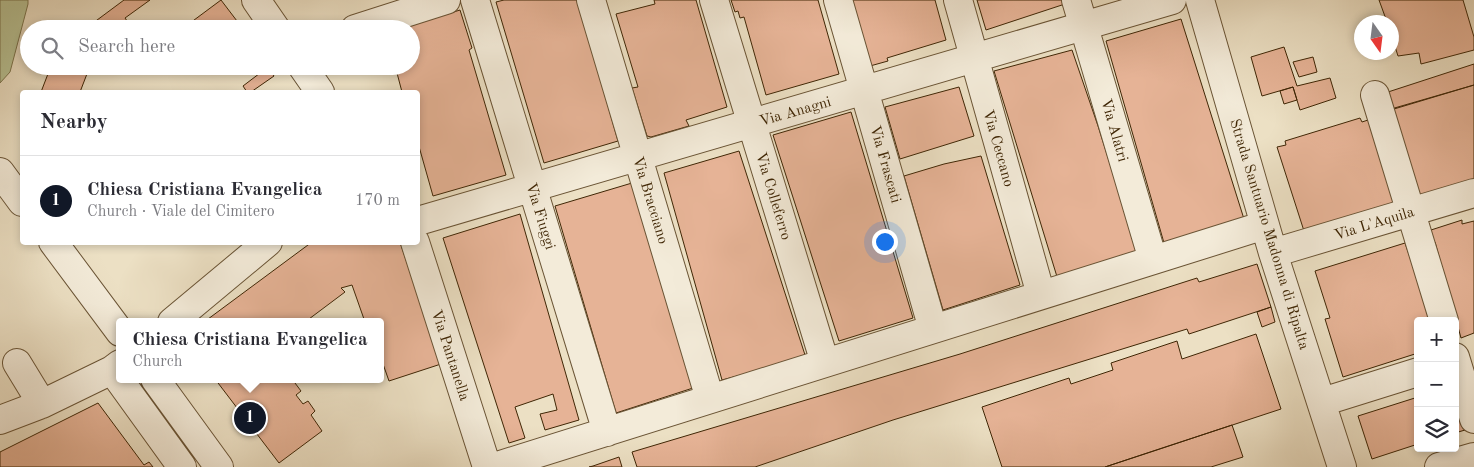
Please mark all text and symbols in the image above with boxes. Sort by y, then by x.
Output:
north arrow [1354,15,1399,60]
search box [20,20,420,75]
icon: search [38,34,66,62]
text: Search here [78,38,175,57]
street label: Via Anagni [758,95,833,130]
street label: Via Alatri [1097,97,1130,164]
street label: Via Ceccano [979,108,1016,189]
text: Nearby [40,112,108,133]
street label: Strada Santuario Madonna di Ripalta [1226,117,1311,352]
street label: Via Frascati [866,124,903,205]
street label: Via Colleferro [752,151,793,242]
street label: Via Bracciano [629,155,670,246]
text: Chiesa Cristiana Evangelica [87,181,322,200]
street label: Via Fiuggi [522,181,557,252]
text: 1 [51,193,61,209]
text: 170 m [355,193,400,209]
text: Church · Viale del Cimitero [87,204,275,220]
street label: Via L'Aquila [1333,205,1417,244]
your location [872,229,898,255]
street label: Via Pantanella [428,308,472,403]
map controls [1414,317,1459,452]
button: + [1414,317,1459,362]
popup [116,318,384,383]
text: Chiesa Cristiana Evangelica [132,331,368,350]
text: Church [132,354,183,370]
button: − [1414,362,1459,407]
pin: 1 [234,399,266,437]
button: layers [1414,407,1459,452]

